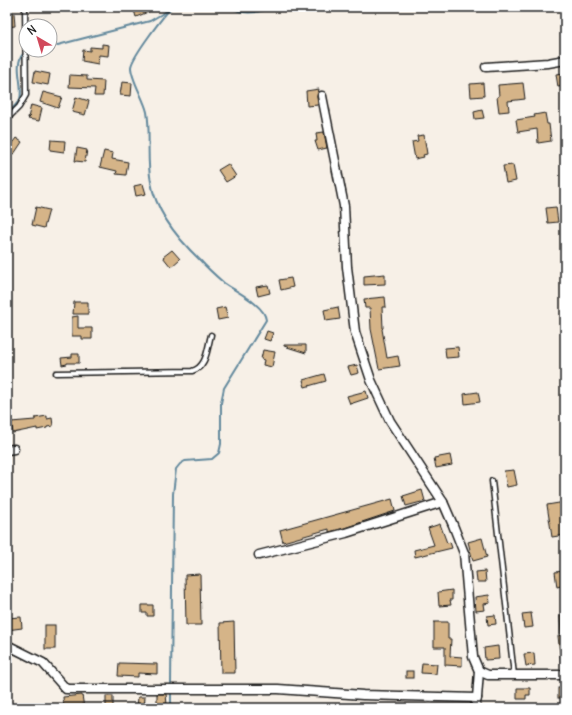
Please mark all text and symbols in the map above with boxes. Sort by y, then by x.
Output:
north arrow [18,18,58,58]
text: N [25,22,39,38]

